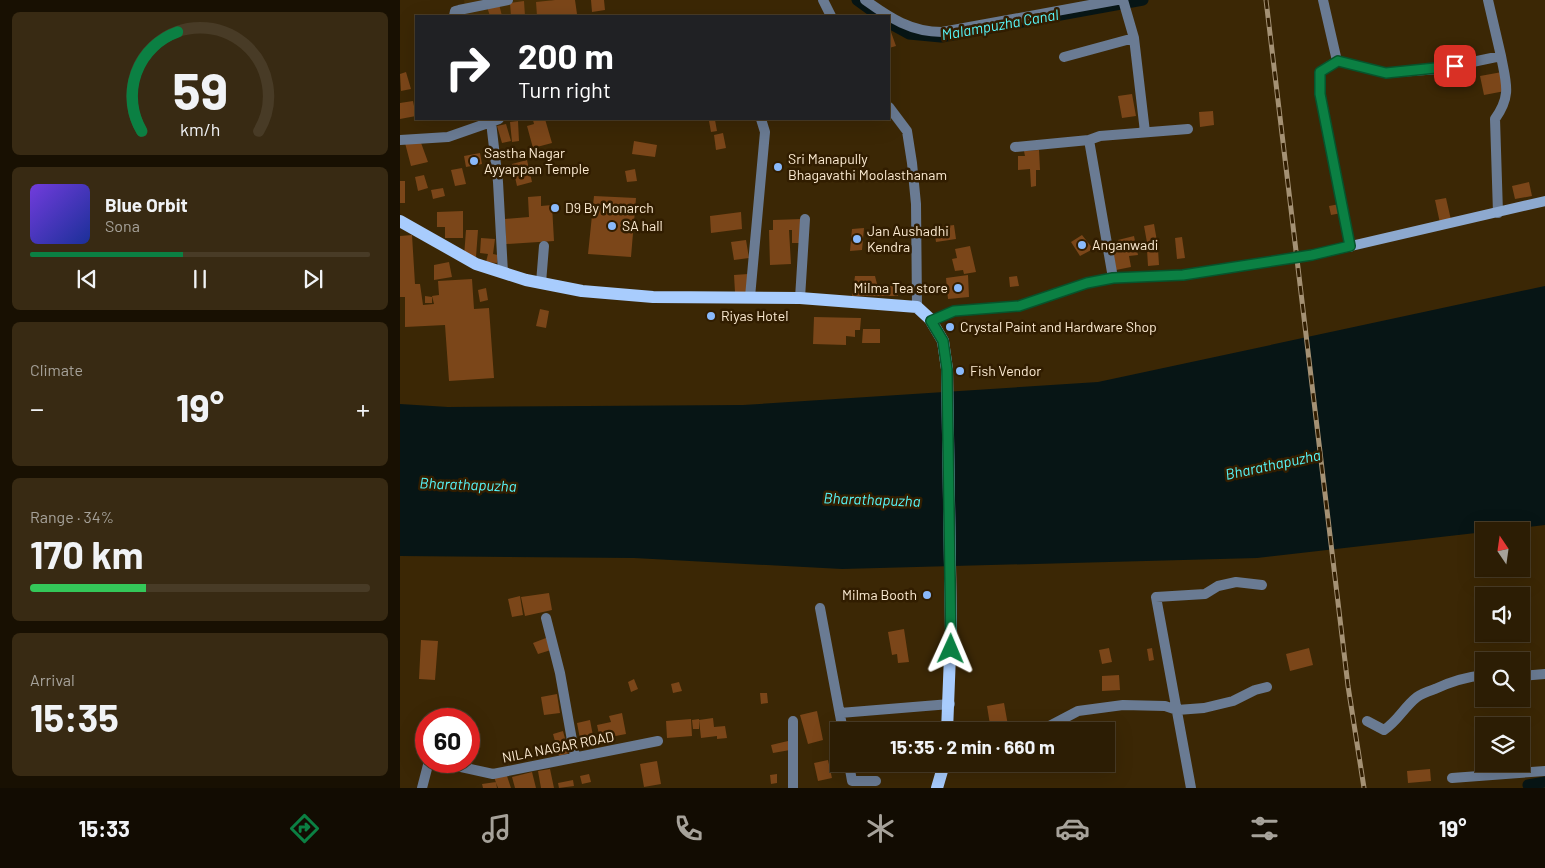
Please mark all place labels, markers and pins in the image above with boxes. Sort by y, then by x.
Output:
pin [1434,45,1476,87]
place label: Sastha Nagar Ayyappan Temple [484,144,589,177]
place label: Sri Manapully Bhagavathi Moolasthanam [788,150,947,183]
marker: Sastha Nagar Ayyappan Temple [468,155,480,167]
marker: Sri Manapully Bhagavathi Moolasthanam [772,161,784,173]
place label: D9 By Monarch [565,199,654,216]
marker: D9 By Monarch [549,202,561,214]
place label: SA hall [622,217,663,234]
marker: SA hall [606,220,618,232]
place label: Jan Aushadhi Kendra [867,222,949,255]
marker: Jan Aushadhi Kendra [851,233,863,245]
place label: Anganwadi [1092,236,1158,253]
marker: Anganwadi [1076,239,1088,251]
place label: Milma Tea store [854,279,948,296]
marker: Milma Tea store [952,282,964,294]
place label: Riyas Hotel [721,307,788,324]
marker: Riyas Hotel [705,310,717,322]
place label: Crystal Paint and Hardware Shop [960,318,1157,335]
marker: Crystal Paint and Hardware Shop [944,321,956,333]
place label: Fish Vendor [970,362,1041,379]
marker: Fish Vendor [954,365,966,377]
place label: Milma Booth [842,586,917,603]
marker: Milma Booth [921,589,933,601]

